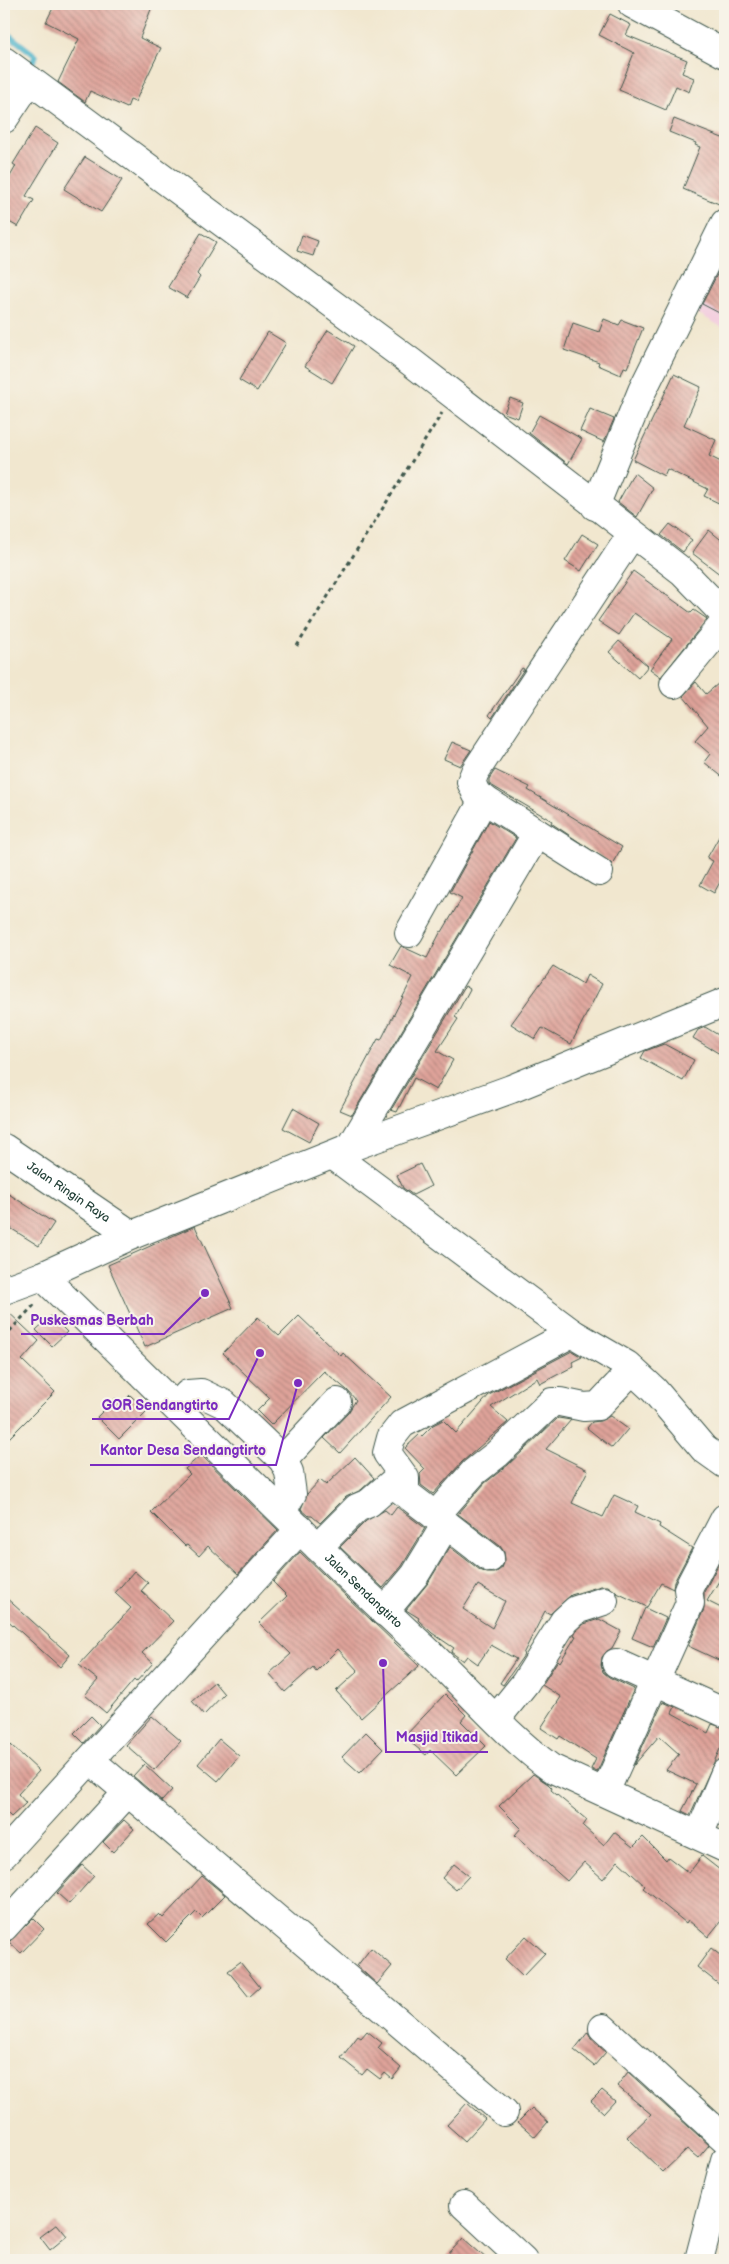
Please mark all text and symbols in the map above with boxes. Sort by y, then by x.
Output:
street label: Jalan Ringin Raya [24,1159,113,1226]
callout: Puskesmas Berbah [21,1305,164,1334]
text: Puskesmas Berbah [30,1312,154,1329]
callout: GOR Sendangtirto [92,1390,229,1419]
text: GOR Sendangtirto [102,1397,218,1414]
callout: Kantor Desa Sendangtirto [90,1436,276,1465]
text: Kantor Desa Sendangtirto [100,1442,266,1459]
street label: Jalan Sendangtirto [321,1551,405,1632]
callout: Masjid Itikad [386,1723,488,1752]
text: Masjid Itikad [396,1729,478,1746]

